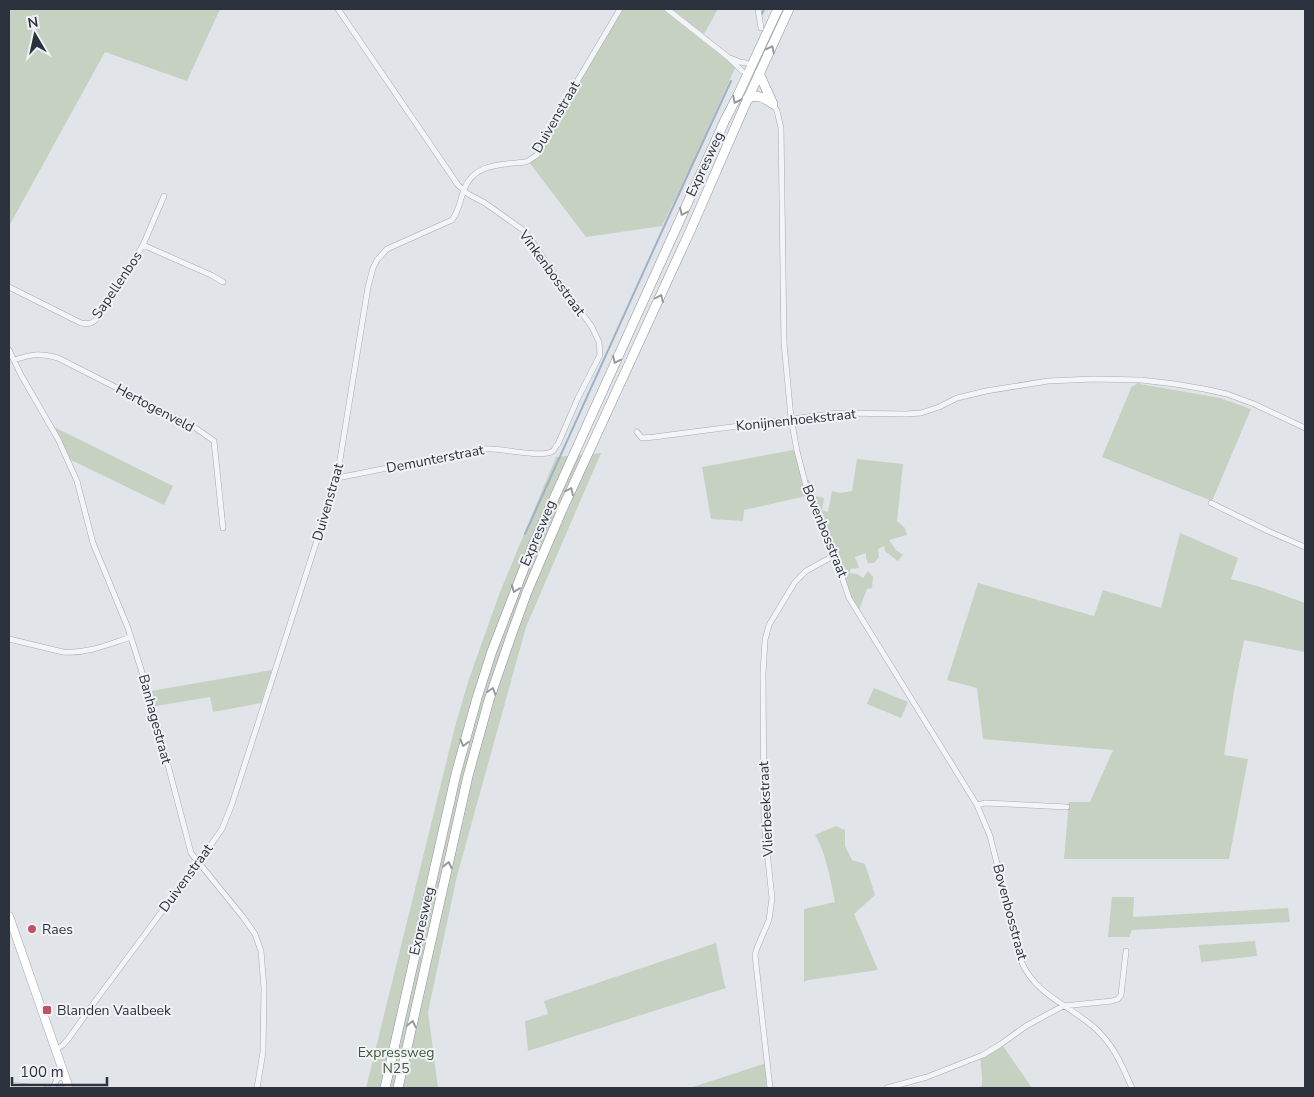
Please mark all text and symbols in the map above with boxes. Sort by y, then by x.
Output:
north arrow [10,10,60,60]
text: N [26,12,40,33]
one-way arrow [765,45,775,54]
street label: Duivenstraat [528,77,584,156]
one-way arrow [732,95,742,104]
street label: Expresweg [682,128,728,200]
one-way arrow [679,207,690,216]
street label: Vinkenbosstraat [514,225,590,320]
street label: Sapellenbos [87,247,147,323]
one-way arrow [653,294,664,303]
one-way arrow [611,355,622,364]
street label: Hertogenveld [112,379,198,437]
street label: Konijnenhoekstraat [735,404,857,436]
street label: Demunterstraat [385,440,486,478]
street label: Duivenstraat [308,461,348,543]
street label: Bovenbosstraat [798,482,852,580]
one-way arrow [564,487,574,496]
street label: Expresweg [516,497,560,569]
one-way arrow [511,584,521,592]
street label: Banhagestraat [134,672,176,766]
one-way arrow [487,687,497,695]
one-way arrow [459,738,470,747]
street label: Vlierbeekstraat [754,761,778,858]
street label: Duivenstraat [155,840,217,916]
one-way arrow [442,861,453,869]
street label: Bovenbosstraat [988,862,1032,962]
street label: Expresweg [405,885,439,957]
place label: Raes [42,920,73,939]
marker: Raes [26,923,38,935]
place label: Blanden Vaalbeek [57,1001,172,1020]
marker: Blanden Vaalbeek [41,1004,53,1016]
one-way arrow [406,1019,417,1028]
park label: Expressweg N25 [358,1043,434,1078]
scale bar [12,1054,108,1086]
text: 100 m [20,1062,64,1082]

